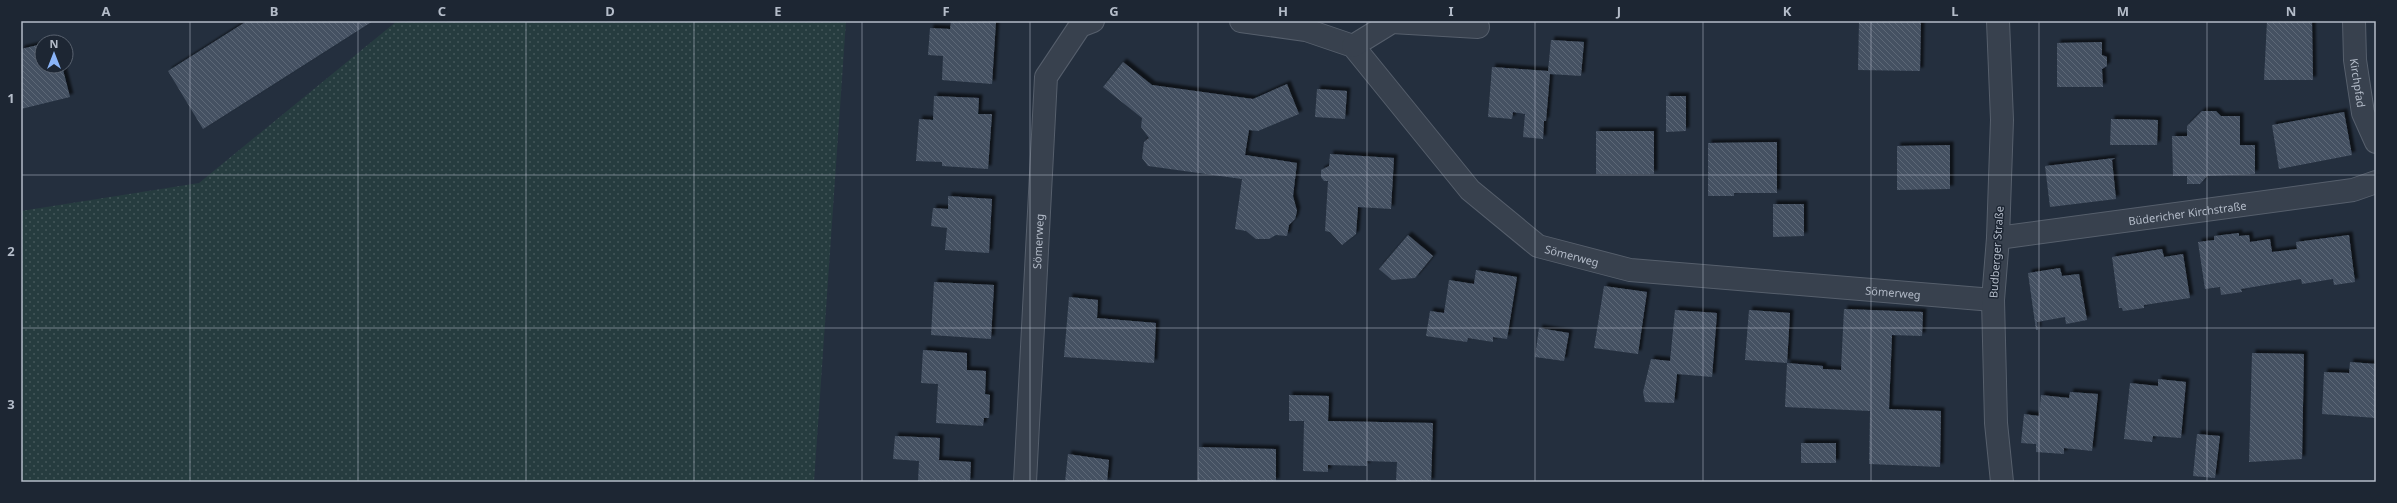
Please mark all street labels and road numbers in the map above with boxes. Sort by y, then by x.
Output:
street label: Kirchpfad [2347,57,2370,108]
street label: Büdericher Kirchstraße [2127,197,2247,228]
street label: Budberger Straße [1985,206,2007,298]
street label: Sömerweg [1029,213,1046,269]
street label: Sömerweg [1543,241,1601,269]
street label: Sömerweg [1865,282,1921,302]

